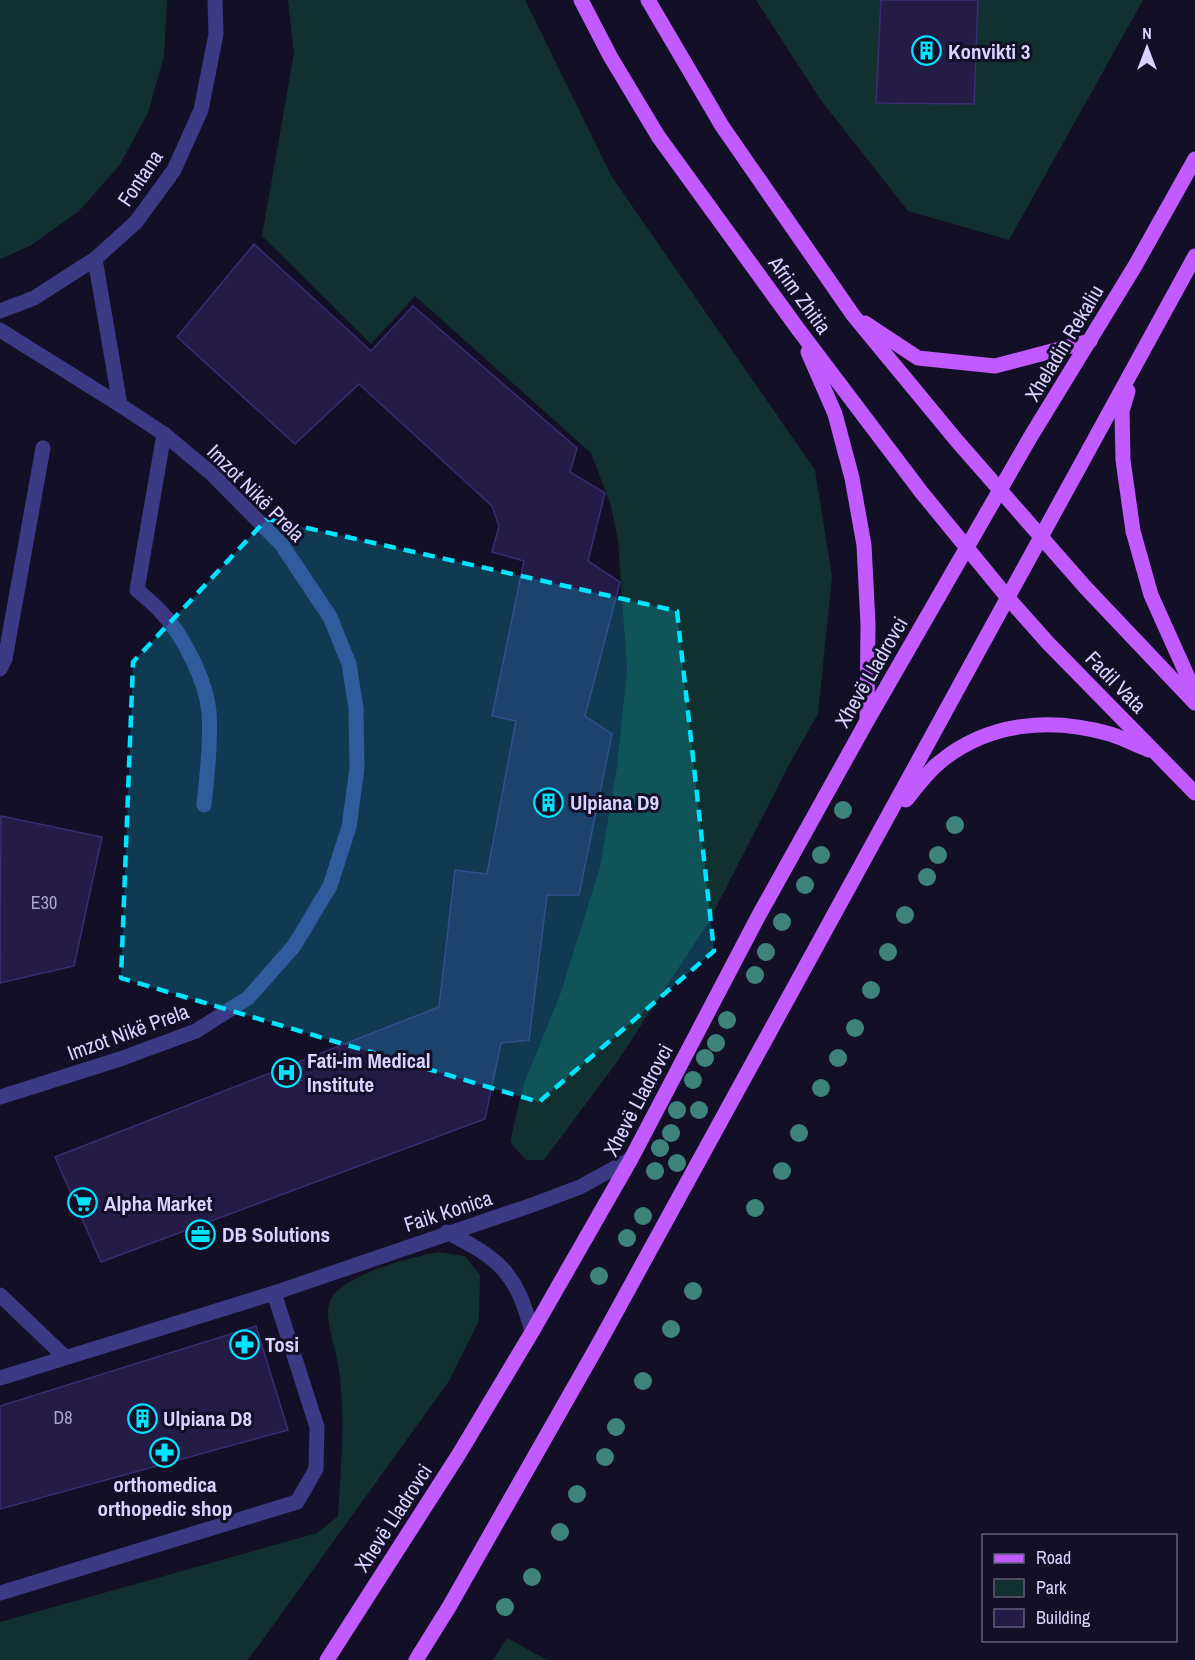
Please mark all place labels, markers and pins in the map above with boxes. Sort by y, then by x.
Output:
building icon: Konvikti 3 [911,35,943,67]
place label: Konvikti 3 [948,37,1030,66]
building icon: Ulpiana D9 [533,786,565,818]
place label: Ulpiana D9 [570,788,659,817]
place label: Fati-im Medical Institute [307,1046,431,1099]
hospital icon: Fati-im Medical Institute [270,1056,302,1088]
supermarket icon: Alpha Market [67,1187,99,1219]
place label: Alpha Market [104,1189,212,1218]
office icon: DB Solutions [185,1218,217,1250]
place label: DB Solutions [222,1220,330,1249]
pharmacy icon: Tosi [228,1328,260,1360]
place label: Tosi [265,1330,299,1359]
building icon: Ulpiana D8 [126,1402,158,1434]
place label: Ulpiana D8 [163,1404,252,1433]
pharmacy icon: orthomedica orthopedic shop [149,1437,181,1469]
place label: orthomedica orthopedic shop [98,1470,232,1523]

